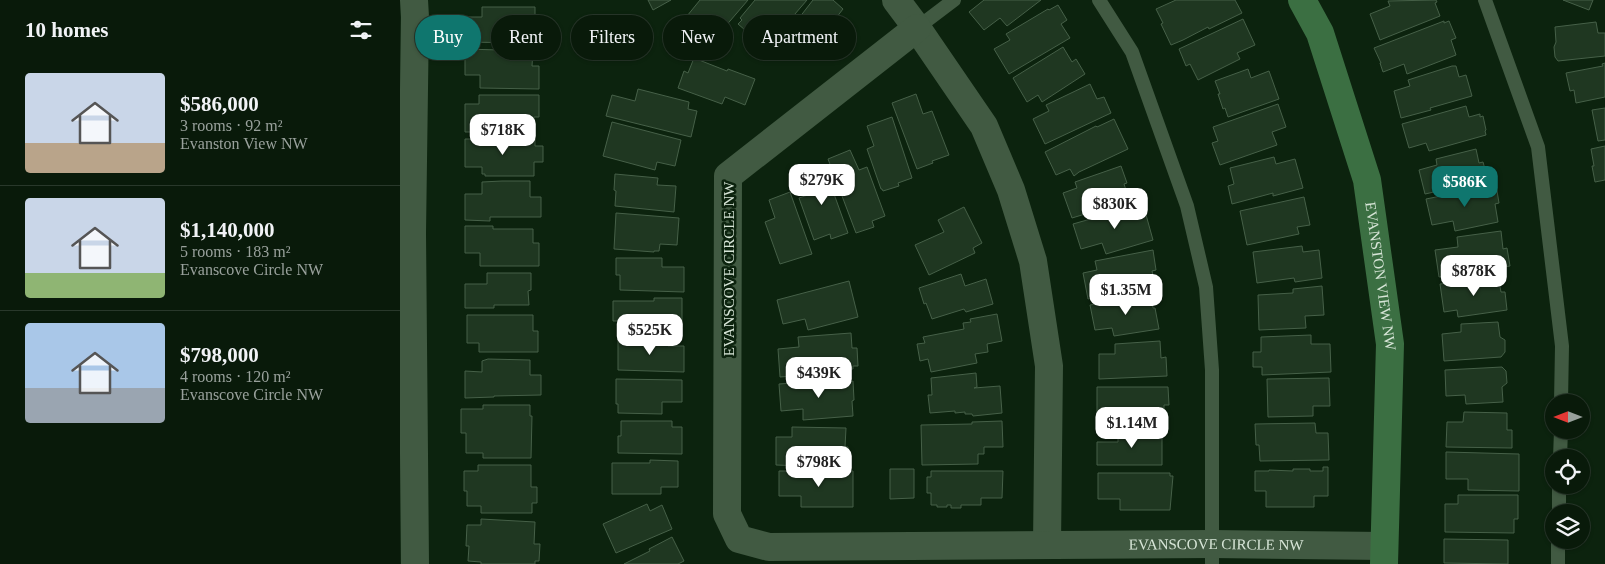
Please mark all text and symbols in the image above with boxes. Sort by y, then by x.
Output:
chip: Buy [415,15,481,60]
chip: Rent [491,15,561,60]
chip: Filters [571,15,653,60]
chip: New [663,15,733,60]
chip: Apartment [743,15,856,60]
icon: filters [347,16,375,44]
text: 10 homes [25,18,108,42]
text: $586,000 [180,92,259,116]
icon: home [65,93,125,153]
pin: $718K [468,114,538,156]
text: 3 rooms · 92 m² [180,117,283,134]
text: $718K [481,121,525,138]
text: Evanston View NW [180,135,308,152]
pin: $279K [787,164,857,206]
pin: $586K [1430,166,1500,208]
text: $279K [800,171,844,188]
text: $586K [1443,173,1487,190]
street label: EVANSCOVE CIRCLE NW [721,181,737,356]
pin: $830K [1080,188,1150,230]
text: $830K [1093,195,1137,212]
street label: EVANSTON VIEW NW [1362,201,1399,352]
icon: home [65,218,125,278]
text: $1,140,000 [180,218,275,242]
text: 5 rooms · 183 m² [180,243,291,260]
pin: $878K [1439,254,1509,297]
text: Evanscove Circle NW [180,261,323,278]
text: $878K [1452,262,1496,279]
pin: $1.35M [1085,274,1167,316]
text: $1.35M [1100,281,1152,298]
pin: $525K [615,314,685,356]
text: $525K [628,321,672,338]
icon: home [65,343,125,403]
text: $798,000 [180,343,259,367]
pin: $439K [784,356,854,399]
text: $439K [797,364,841,381]
text: 4 rooms · 120 m² [180,368,291,385]
text: Evanscove Circle NW [180,386,323,403]
north arrow [1545,394,1590,439]
map controls [1545,394,1590,549]
pin: $1.14M [1091,406,1173,449]
text: $1.14M [1106,414,1158,431]
pin: $798K [784,446,854,488]
button: locate [1545,449,1590,494]
text: $798K [797,453,841,470]
button: layers [1545,504,1590,549]
street label: EVANSCOVE CIRCLE NW [1129,536,1305,553]

